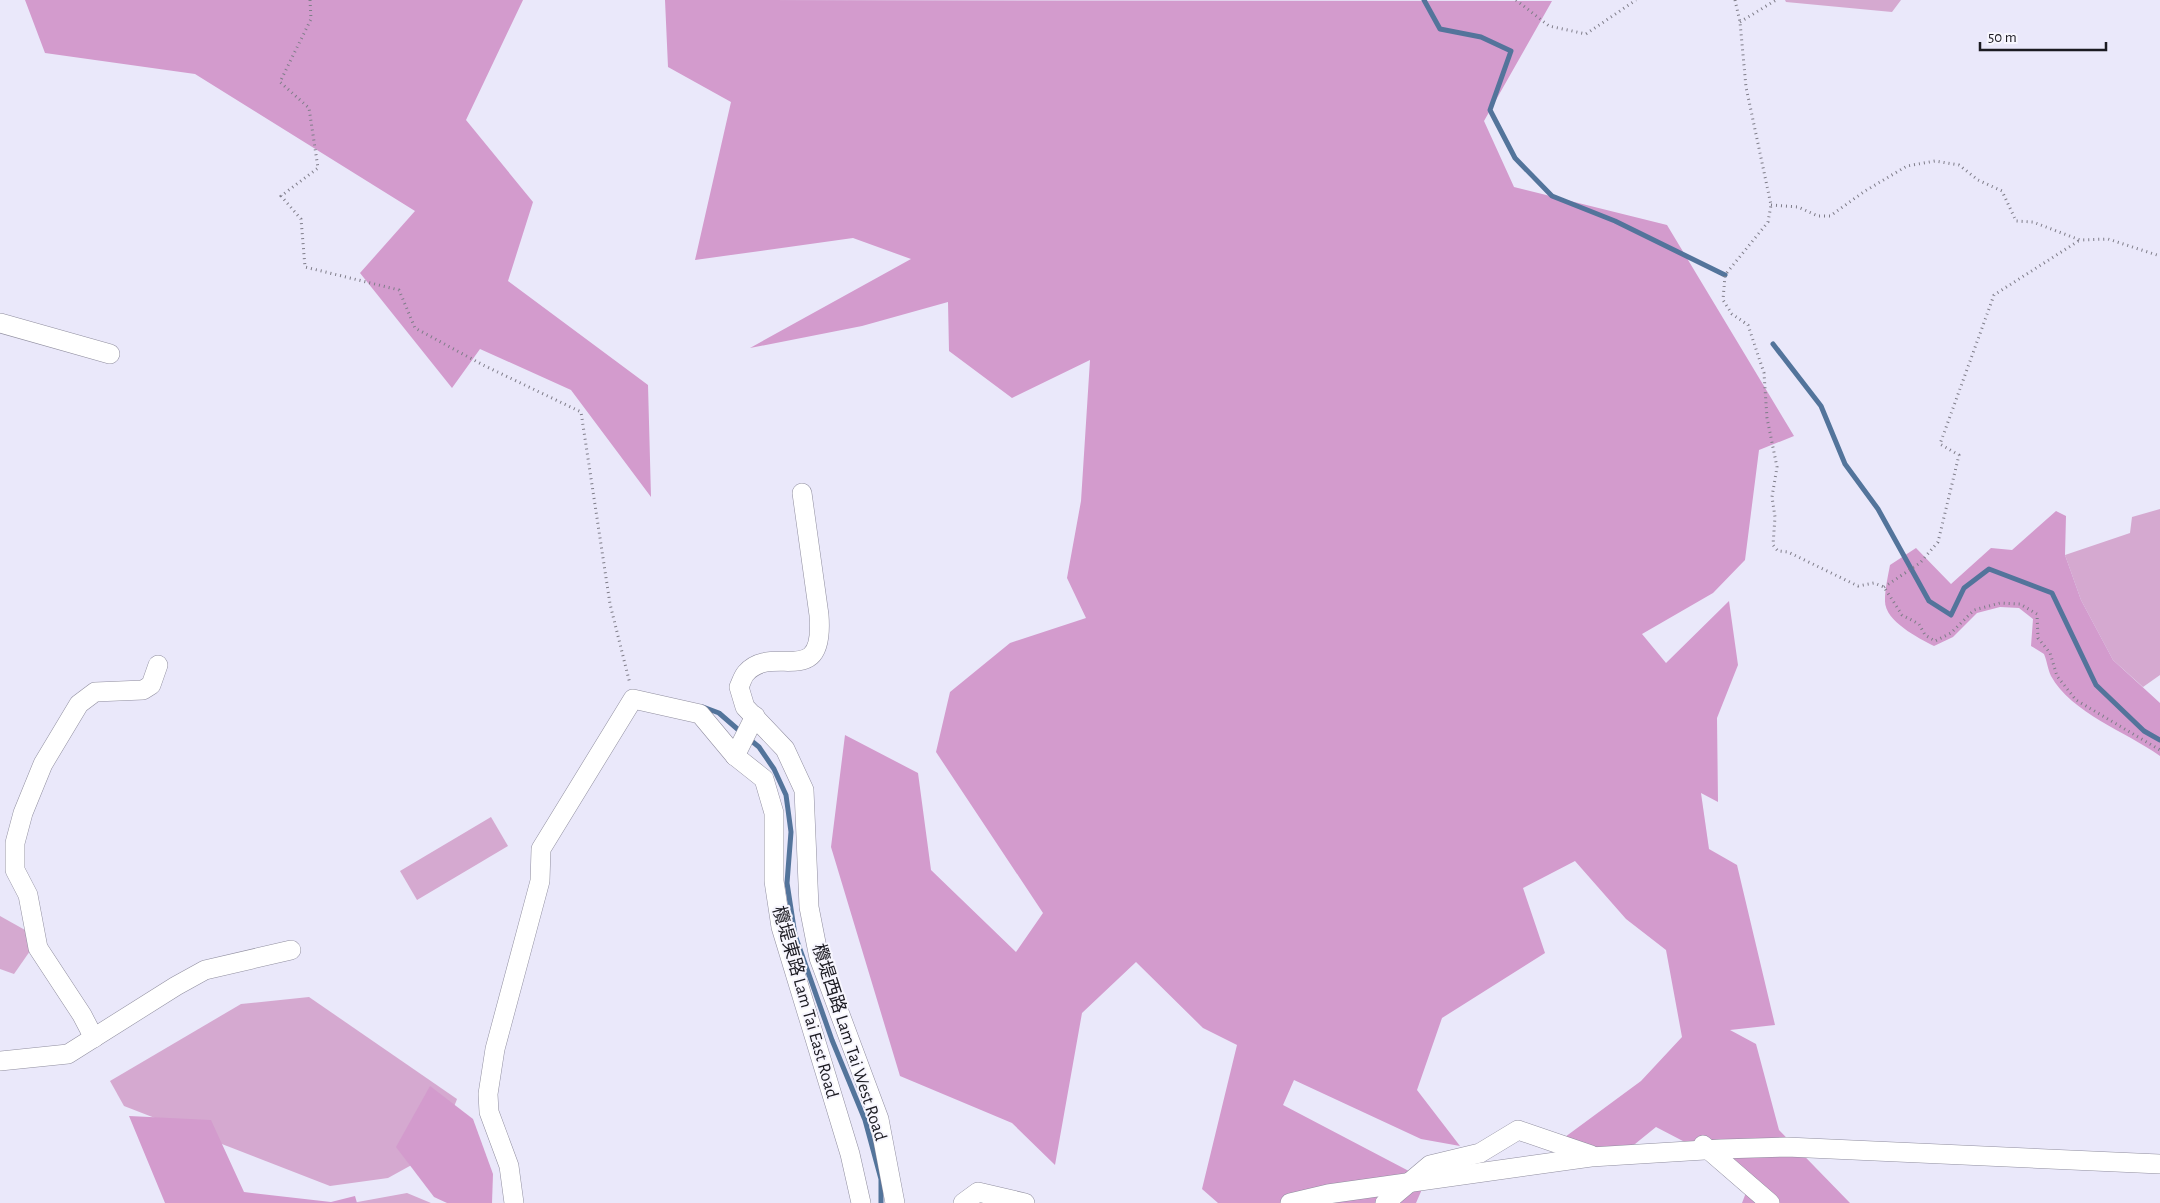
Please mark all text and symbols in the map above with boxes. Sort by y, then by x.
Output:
scale bar [1980,20,2106,52]
text: 50 m [1988,30,2017,45]
street label: 欖堤東路 Lam Tai East Road [769,904,843,1100]
street label: 欖堤西路 Lam Tai West Road [809,941,891,1143]

